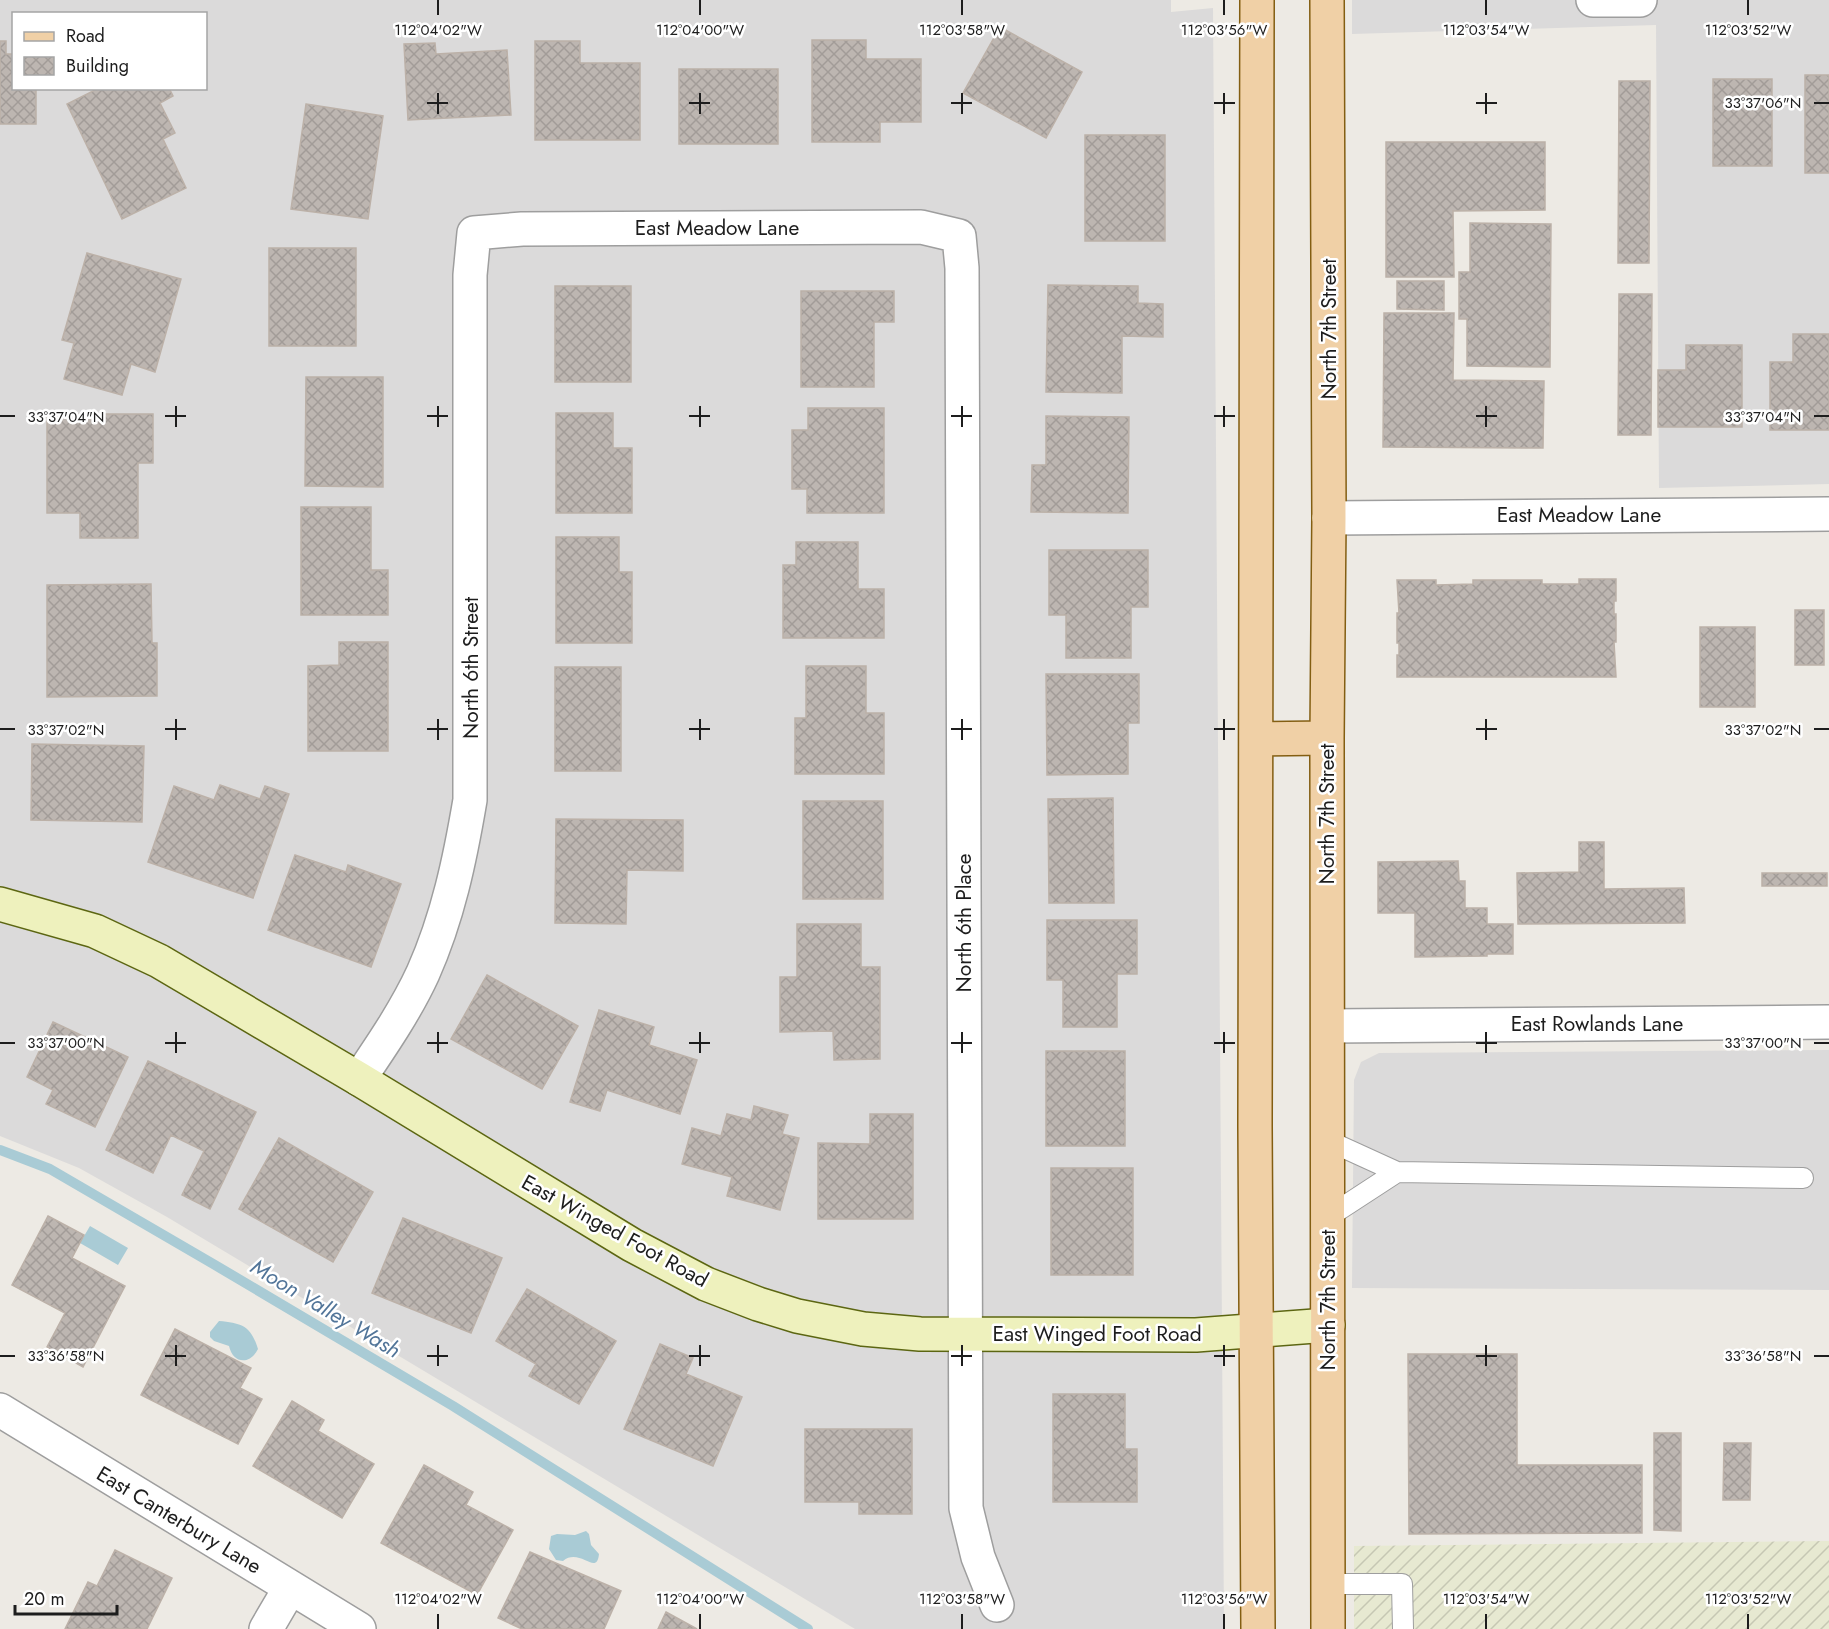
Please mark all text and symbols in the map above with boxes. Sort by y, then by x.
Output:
legend [12,12,207,90]
text: 112°04'02"W [394,19,482,41]
text: 112°04'00"W [656,19,744,41]
text: 112°03'58"W [919,19,1005,41]
text: 112°03'56"W [1181,19,1267,41]
text: 112°03'54"W [1443,19,1529,41]
text: 112°03'52"W [1705,19,1791,41]
text: Road [66,23,105,49]
text: Building [66,53,129,79]
text: 33°37'06"N [1725,92,1801,114]
street label: East Meadow Lane [635,213,799,243]
street label: North 7th Street [1314,259,1344,399]
text: 33°37'04"N [27,406,105,428]
text: 33°37'04"N [1724,406,1802,428]
street label: East Meadow Lane [1497,500,1661,530]
street label: North 6th Street [456,597,486,739]
text: 33°37'02"N [28,719,104,741]
text: 33°37'02"N [1725,719,1801,741]
street label: North 7th Street [1312,744,1342,884]
street label: North 6th Place [949,853,979,993]
street label: East Rowlands Lane [1511,1009,1684,1039]
text: 33°37'00"N [27,1032,105,1054]
text: 33°37'00"N [1724,1032,1802,1054]
street label: East Winged Foot Road [516,1167,714,1295]
street label: North 7th Street [1313,1230,1343,1370]
water label: Moon Valley Wash [245,1251,407,1365]
street label: East Winged Foot Road [992,1319,1202,1349]
text: 33°36'58"N [28,1345,104,1367]
text: 33°36'58"N [1725,1345,1801,1367]
street label: East Canterbury Lane [91,1459,267,1581]
scale bar [15,1578,117,1616]
text: 20 m [24,1586,64,1612]
text: 112°04'02"W [394,1588,482,1610]
text: 112°04'00"W [656,1588,744,1610]
text: 112°03'58"W [919,1588,1005,1610]
text: 112°03'56"W [1181,1588,1267,1610]
text: 112°03'54"W [1443,1588,1529,1610]
text: 112°03'52"W [1705,1588,1791,1610]

